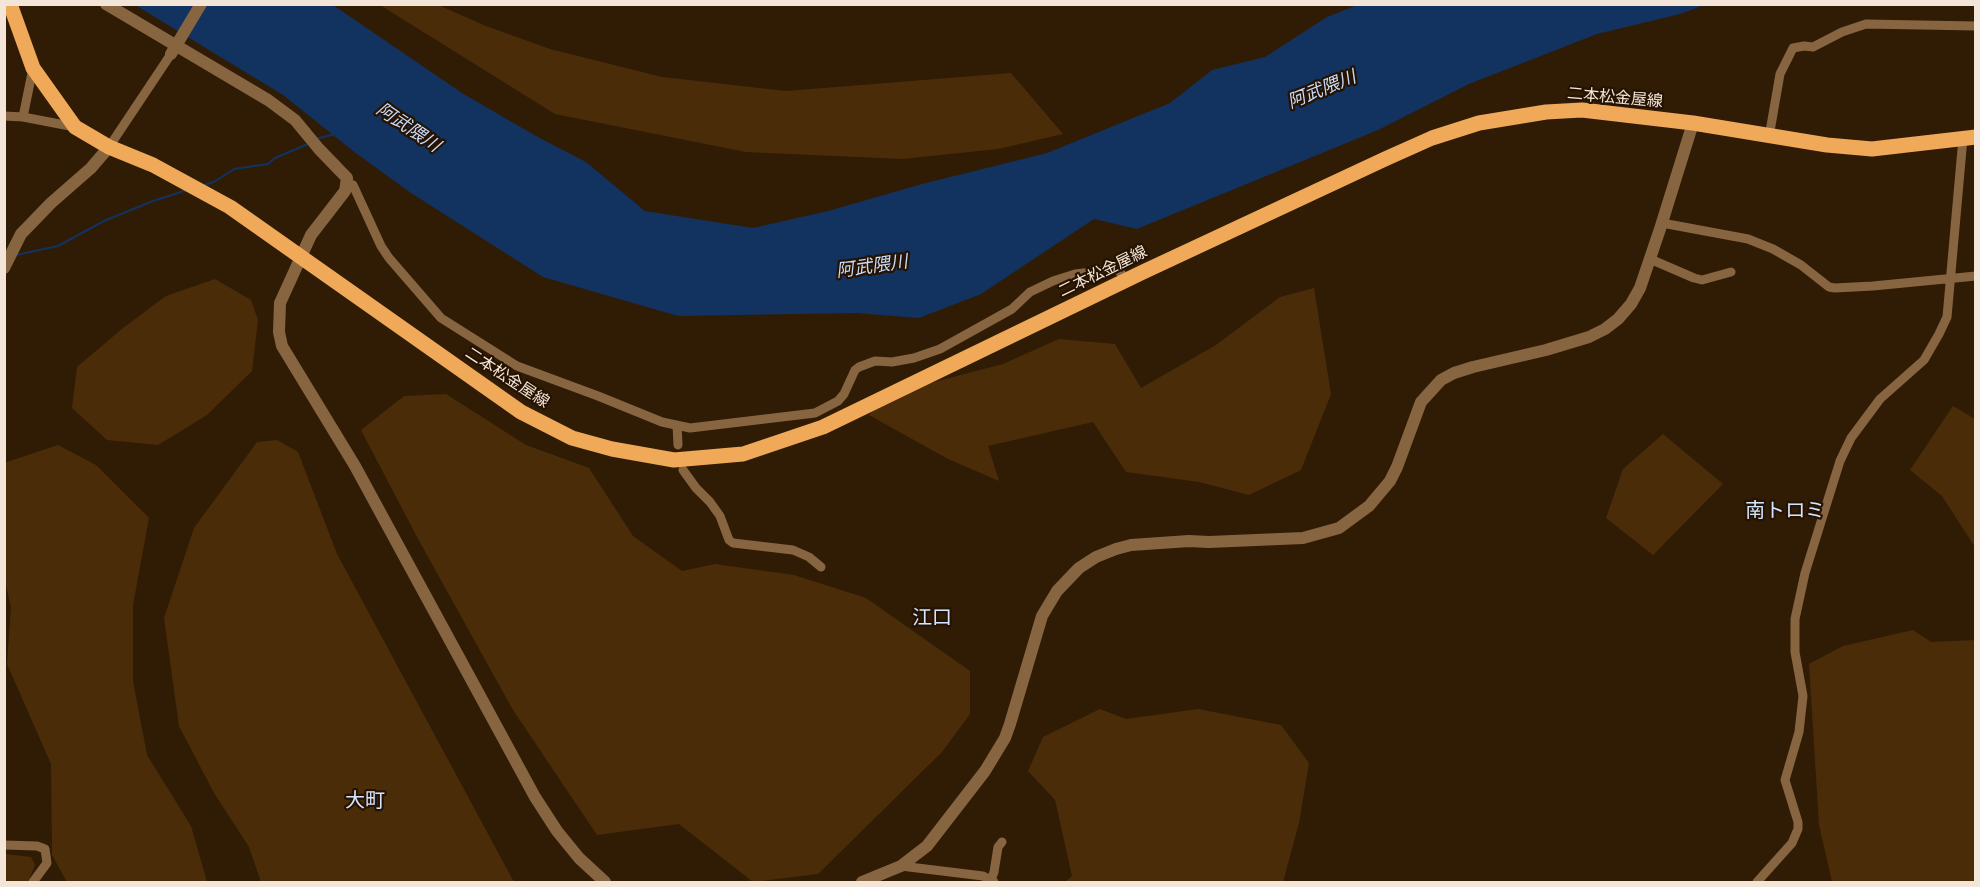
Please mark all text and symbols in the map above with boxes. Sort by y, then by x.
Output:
water label: 阿武隈川 [1285,67,1359,113]
street label: 二本松金屋線 [1566,84,1664,112]
water label: 阿武隈川 [372,99,444,157]
street label: 二本松金屋線 [1056,242,1150,302]
water label: 阿武隈川 [835,251,909,283]
street label: 二本松金屋線 [462,344,552,412]
district label: 南トロミ [1745,499,1825,523]
district label: 江口 [912,606,952,630]
district label: 大町 [345,789,385,813]

